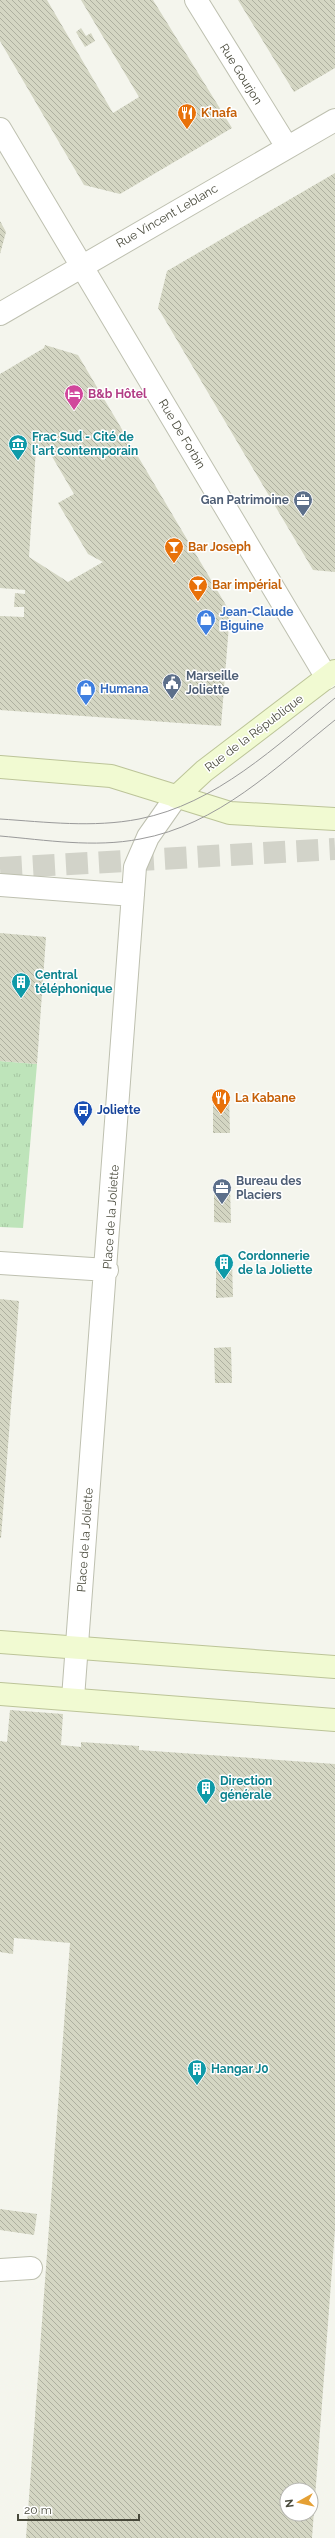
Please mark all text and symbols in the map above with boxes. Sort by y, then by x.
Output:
street label: Rue Gourjon [217,41,265,107]
restaurant icon: K'nafa [176,102,198,130]
place label: K'nafa [201,106,237,120]
street label: Rue Vincent Leblanc [114,181,220,251]
hotel icon: B&b Hôtel [63,383,85,411]
place label: B&b Hôtel [88,387,147,401]
street label: Rue De Forbin [156,397,208,471]
place label: Frac Sud - Cité de l'art contemporain [32,430,138,458]
museum icon: Frac Sud - Cité de l'art contemporain [7,433,29,461]
office icon: Gan Patrimoine [292,489,314,517]
place label: Gan Patrimoine [201,493,289,507]
bar icon: Bar Joseph [163,536,185,564]
place label: Bar Joseph [188,540,251,554]
bar icon: Bar impérial [187,574,209,602]
place label: Bar impérial [212,578,282,592]
place label: Jean-Claude Biguine [220,605,293,633]
shop icon: Jean-Claude Biguine [195,608,217,636]
place label: Marseille Joliette [186,669,239,697]
public building icon: Marseille Joliette [161,672,183,700]
shop icon: Humana [75,678,97,706]
place label: Humana [100,682,149,696]
street label: Rue de la République [202,691,306,775]
place label: Central téléphonique [35,968,112,996]
building icon: Central téléphonique [10,971,32,999]
restaurant icon: La Kabane [210,1087,232,1115]
place label: La Kabane [235,1091,296,1105]
bus stop icon: Joliette [72,1099,94,1127]
place label: Joliette [97,1103,140,1117]
street label: Place de la Joliette [100,1164,122,1270]
place label: Bureau des Placiers [236,1174,301,1202]
office icon: Bureau des Placiers [211,1177,233,1205]
place label: Cordonnerie de la Joliette [238,1249,312,1277]
building icon: Cordonnerie de la Joliette [213,1252,235,1280]
street label: Place de la Joliette [74,1487,96,1593]
place label: Direction générale [220,1774,272,1802]
building icon: Direction générale [195,1777,217,1805]
building icon: Hangar J0 [186,2058,208,2086]
place label: Hangar J0 [211,2062,269,2076]
north arrow [279,2482,319,2522]
scale bar [18,2496,139,2522]
text: N [283,2498,297,2508]
text: 20 m [24,2503,52,2517]

